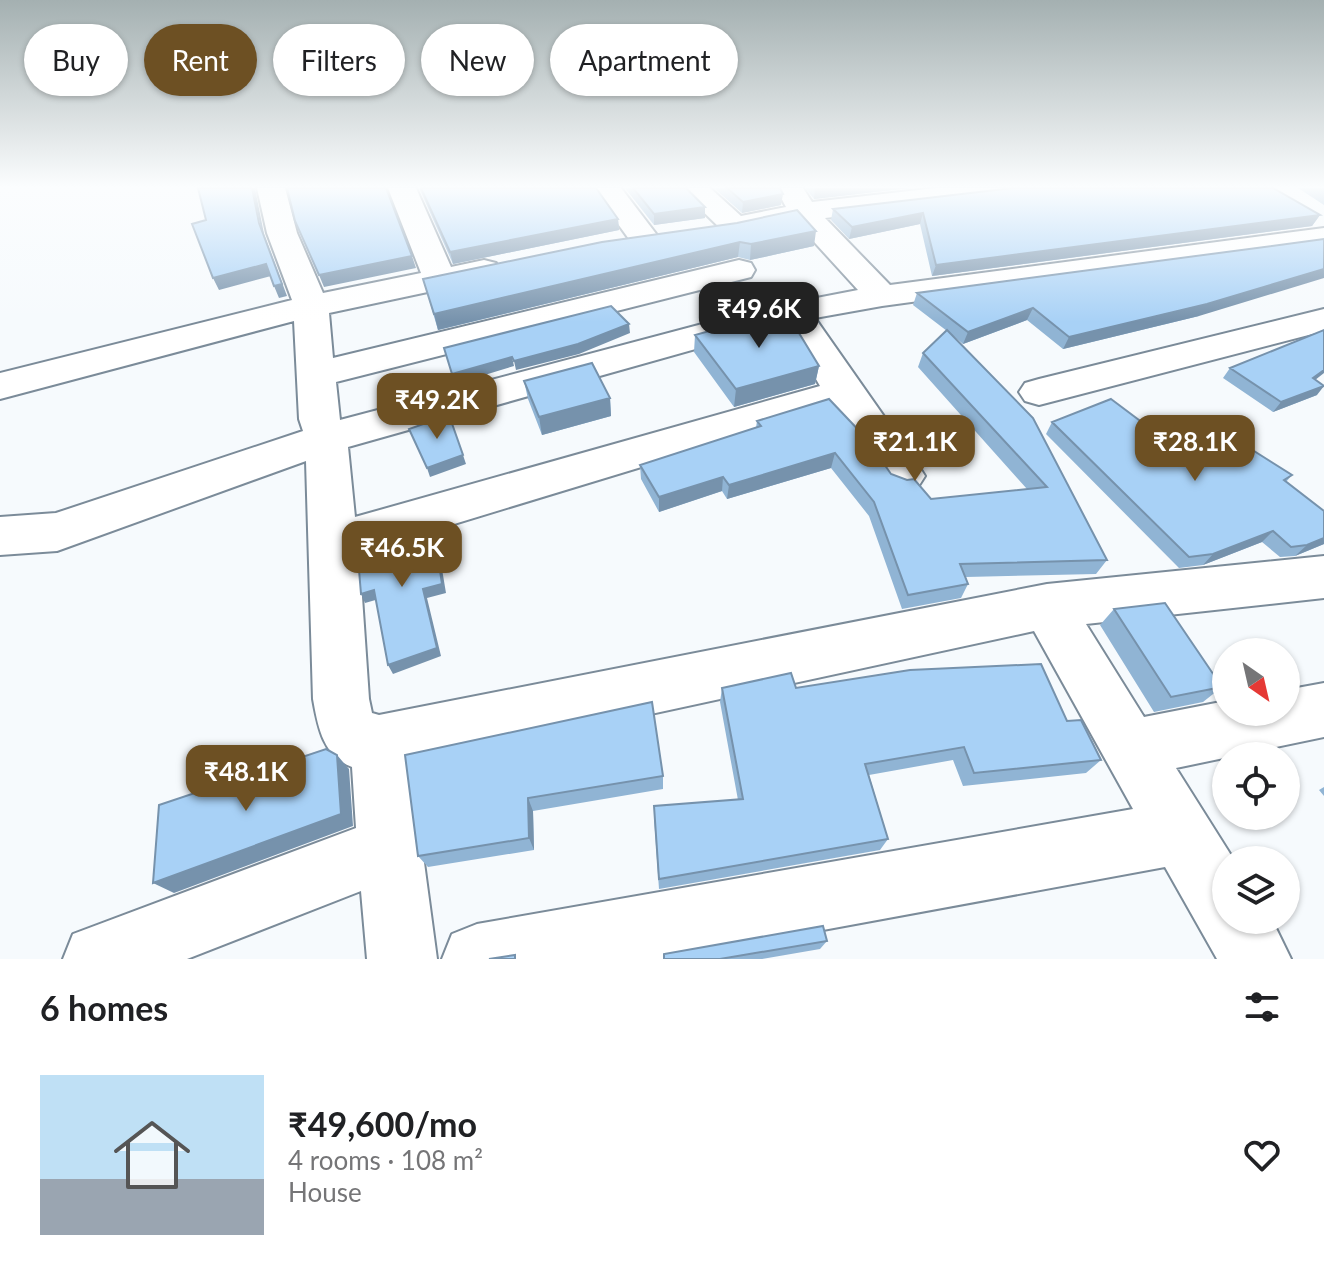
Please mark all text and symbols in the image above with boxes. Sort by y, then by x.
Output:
chip: Buy [24,24,128,96]
chip: Rent [144,24,257,96]
chip: Filters [273,24,405,96]
chip: New [421,24,534,96]
chip: Apartment [550,24,738,96]
pin: ₹49.6K [694,282,824,350]
text: ₹49.6K [717,292,801,324]
pin: ₹49.2K [372,373,502,441]
text: ₹49.2K [395,383,479,415]
pin: ₹21.1K [850,415,980,483]
pin: ₹28.1K [1130,415,1260,483]
text: ₹21.1K [873,425,957,457]
text: ₹28.1K [1153,425,1237,457]
pin: ₹46.5K [337,521,467,589]
text: ₹46.5K [360,531,444,563]
north arrow [1212,638,1300,726]
map controls [1212,638,1300,934]
button: locate [1212,742,1300,830]
pin: ₹48.1K [181,745,311,813]
text: ₹48.1K [204,755,288,787]
button: layers [1212,846,1300,934]
icon: filters [1240,985,1284,1029]
text: 6 homes [40,987,168,1028]
text: ₹49,600/mo [288,1103,477,1144]
icon: home [104,1107,200,1203]
icon: heart [1240,1133,1284,1177]
text: 4 rooms · 108 m² [288,1144,483,1176]
text: House [288,1176,362,1208]

